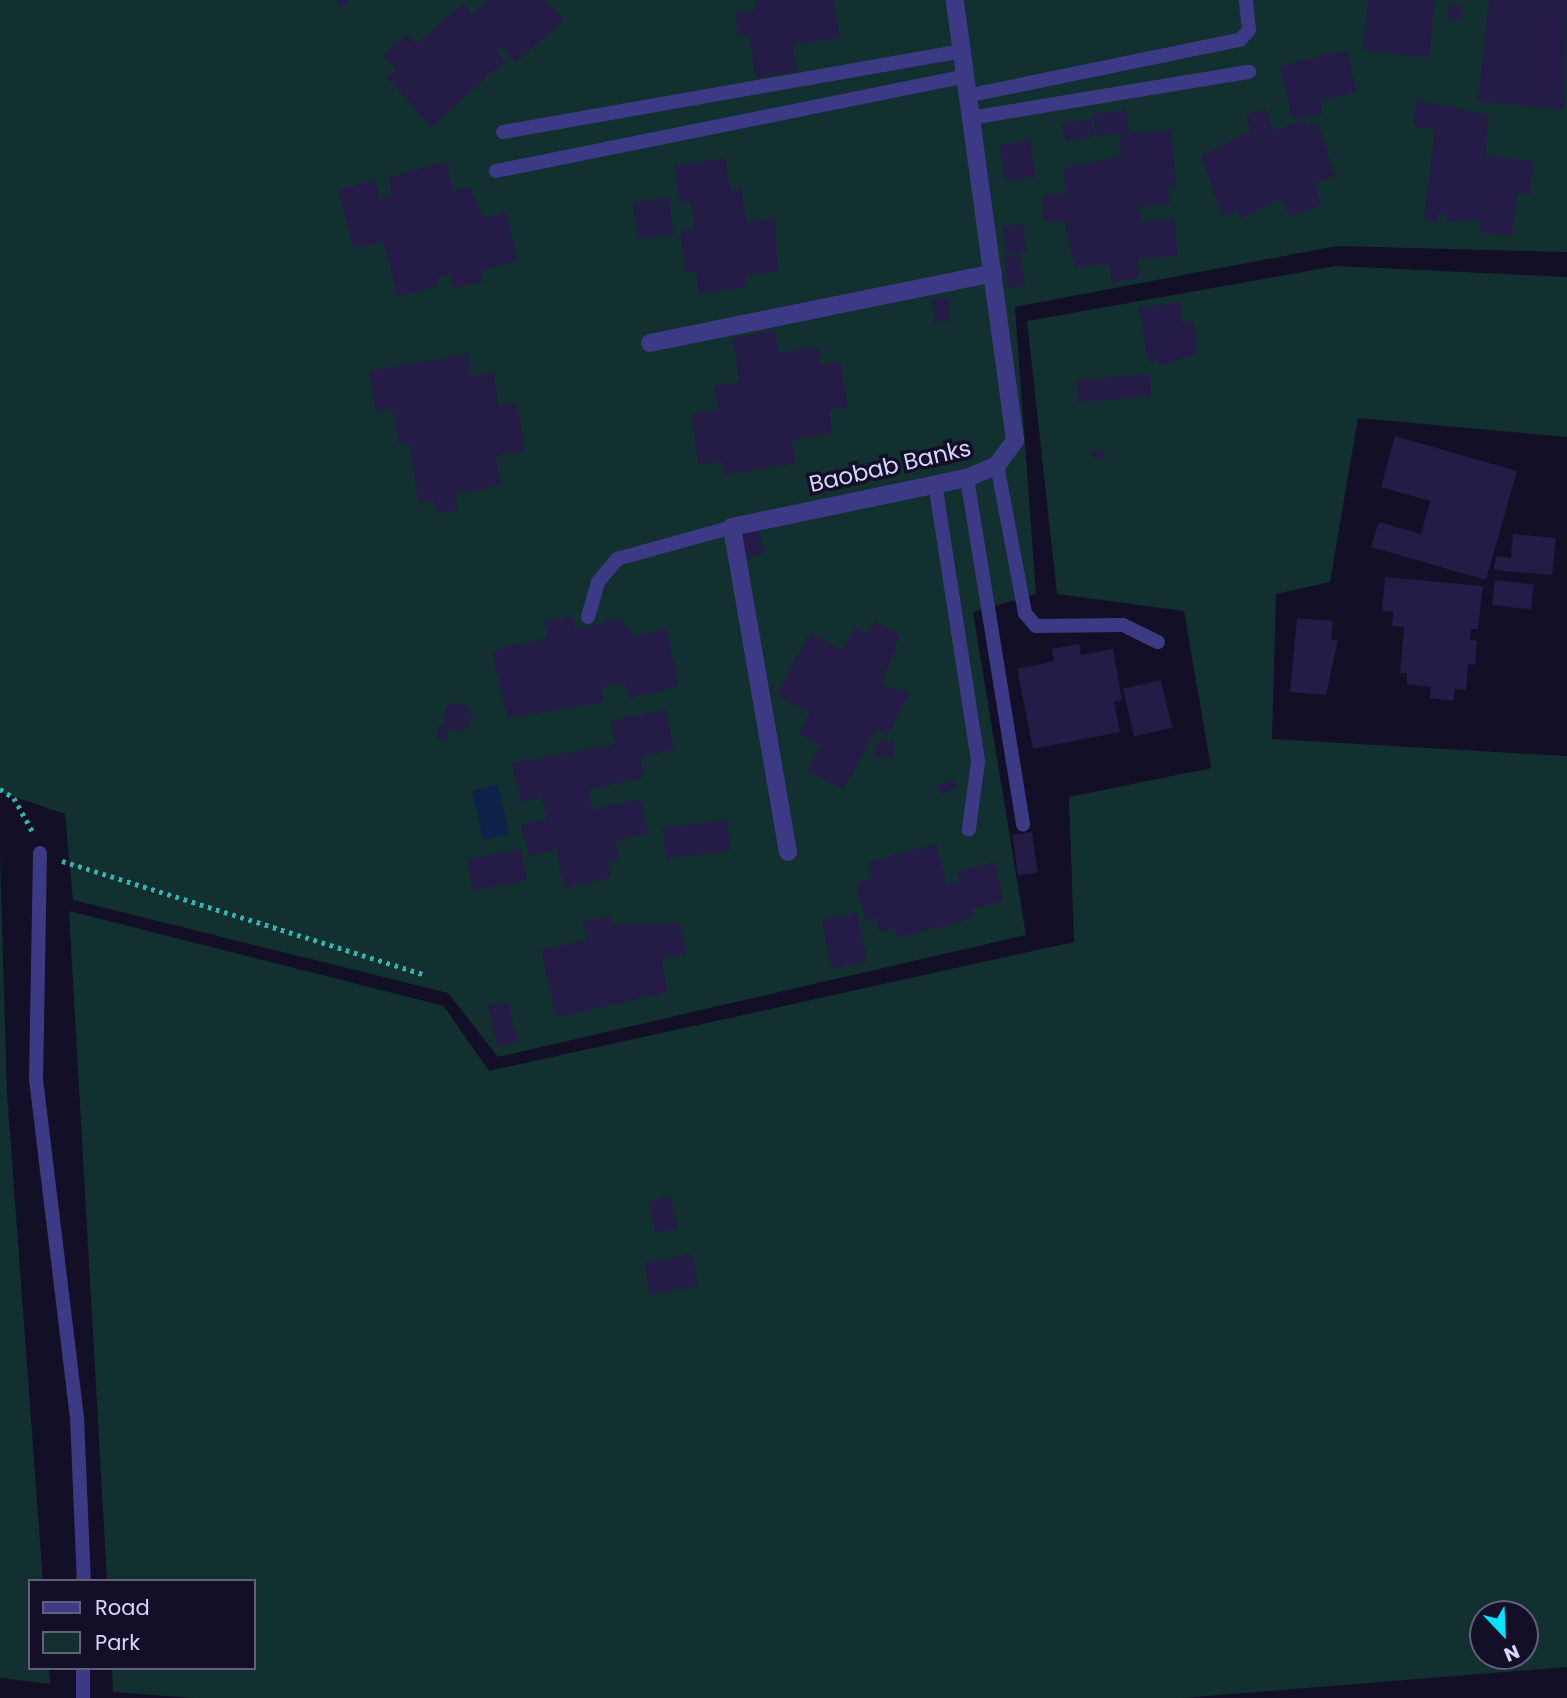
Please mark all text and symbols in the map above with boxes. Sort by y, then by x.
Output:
street label: Baobab Banks [806,434,974,498]
legend [28,1579,256,1670]
text: Road [95,1593,150,1622]
north arrow [1469,1600,1539,1670]
text: Park [95,1628,140,1657]
text: N [1500,1638,1523,1668]

